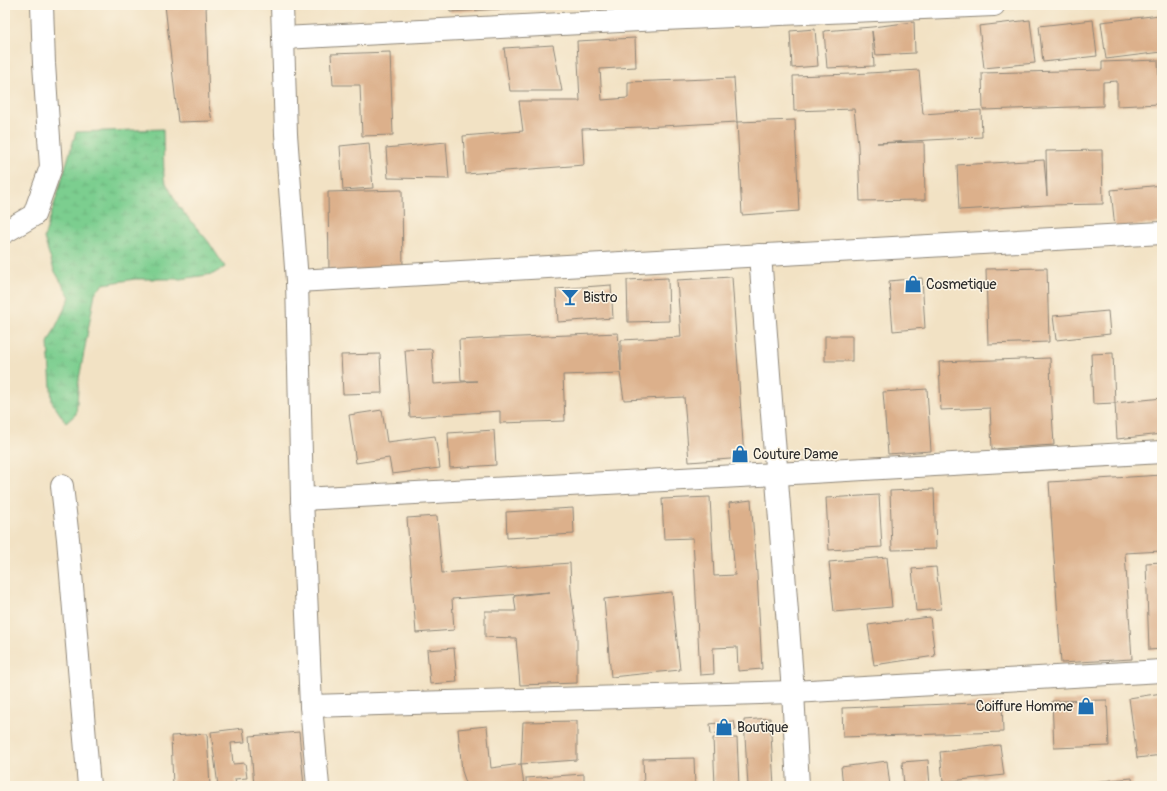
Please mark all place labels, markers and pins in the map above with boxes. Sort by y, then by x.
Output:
shop icon: Cosmetique [903,274,923,294]
place label: Cosmetique [926,276,996,293]
bar icon: Bistro [560,287,580,307]
place label: Bistro [583,289,618,306]
shop icon: Couture Dame [730,444,750,464]
place label: Couture Dame [753,446,838,463]
shop icon: Coiffure Homme [1076,696,1096,716]
place label: Coiffure Homme [976,698,1073,715]
shop icon: Boutique [714,717,734,737]
place label: Boutique [737,719,788,736]

